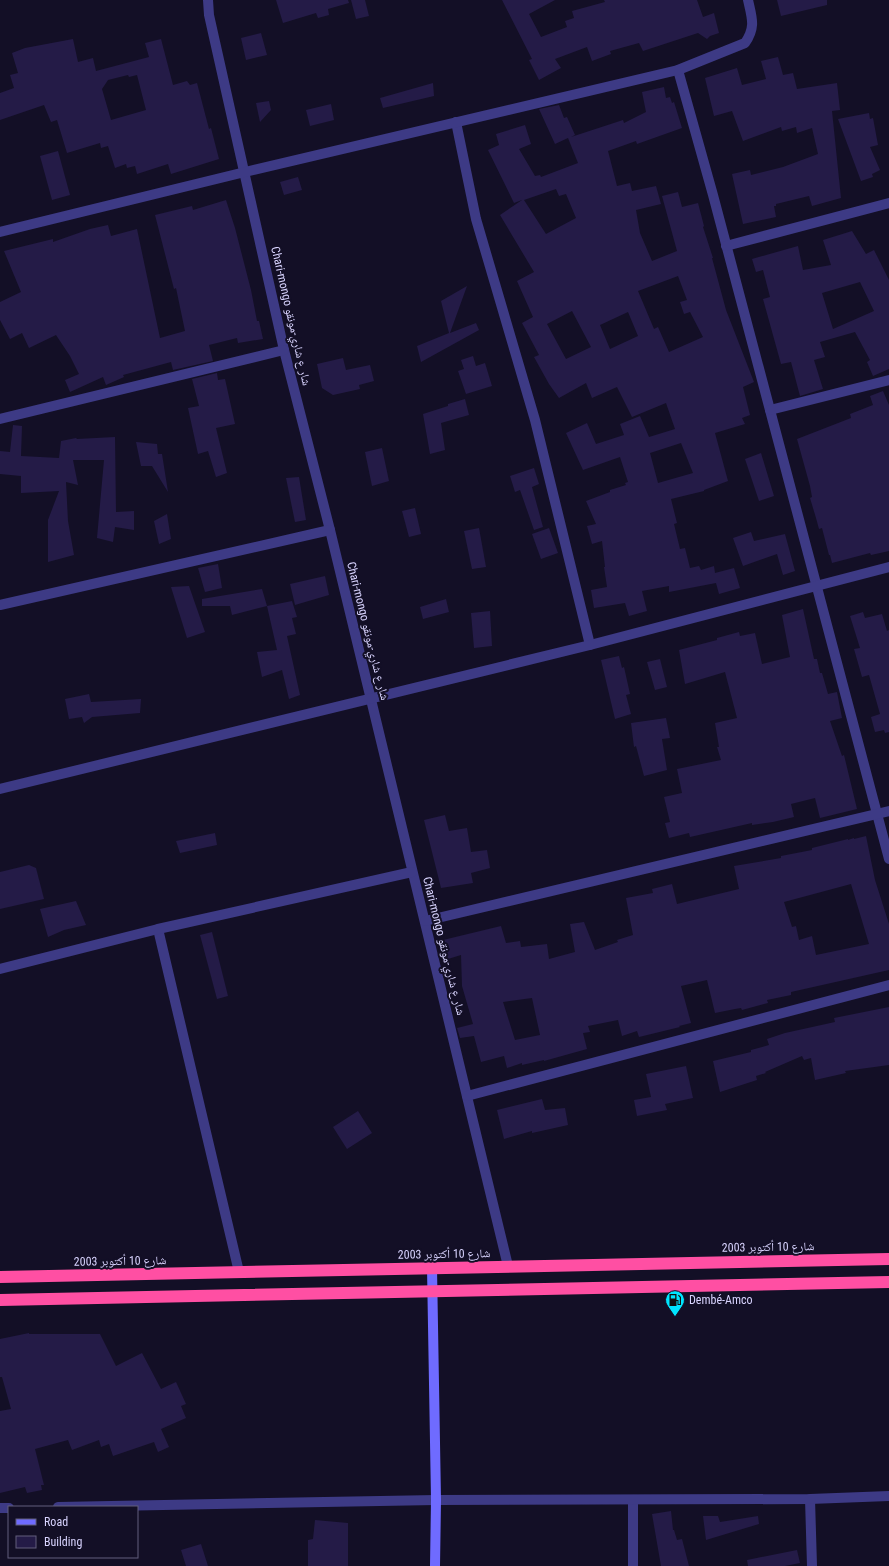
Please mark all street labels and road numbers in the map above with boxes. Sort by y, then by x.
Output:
street label: Chari-mongo شار ع شاري-مونقو [265,245,314,388]
street label: Chari-mongo شار ع شاري-مونقو [341,560,392,703]
street label: Chari-mongo شار ع شاري-مونقو [417,875,468,1018]
street label: شارع 10 أكتوبر 2003 [722,1239,815,1256]
street label: شارع 10 أكتوبر 2003 [398,1246,491,1263]
street label: شارع 10 أكتوبر 2003 [74,1253,167,1270]

